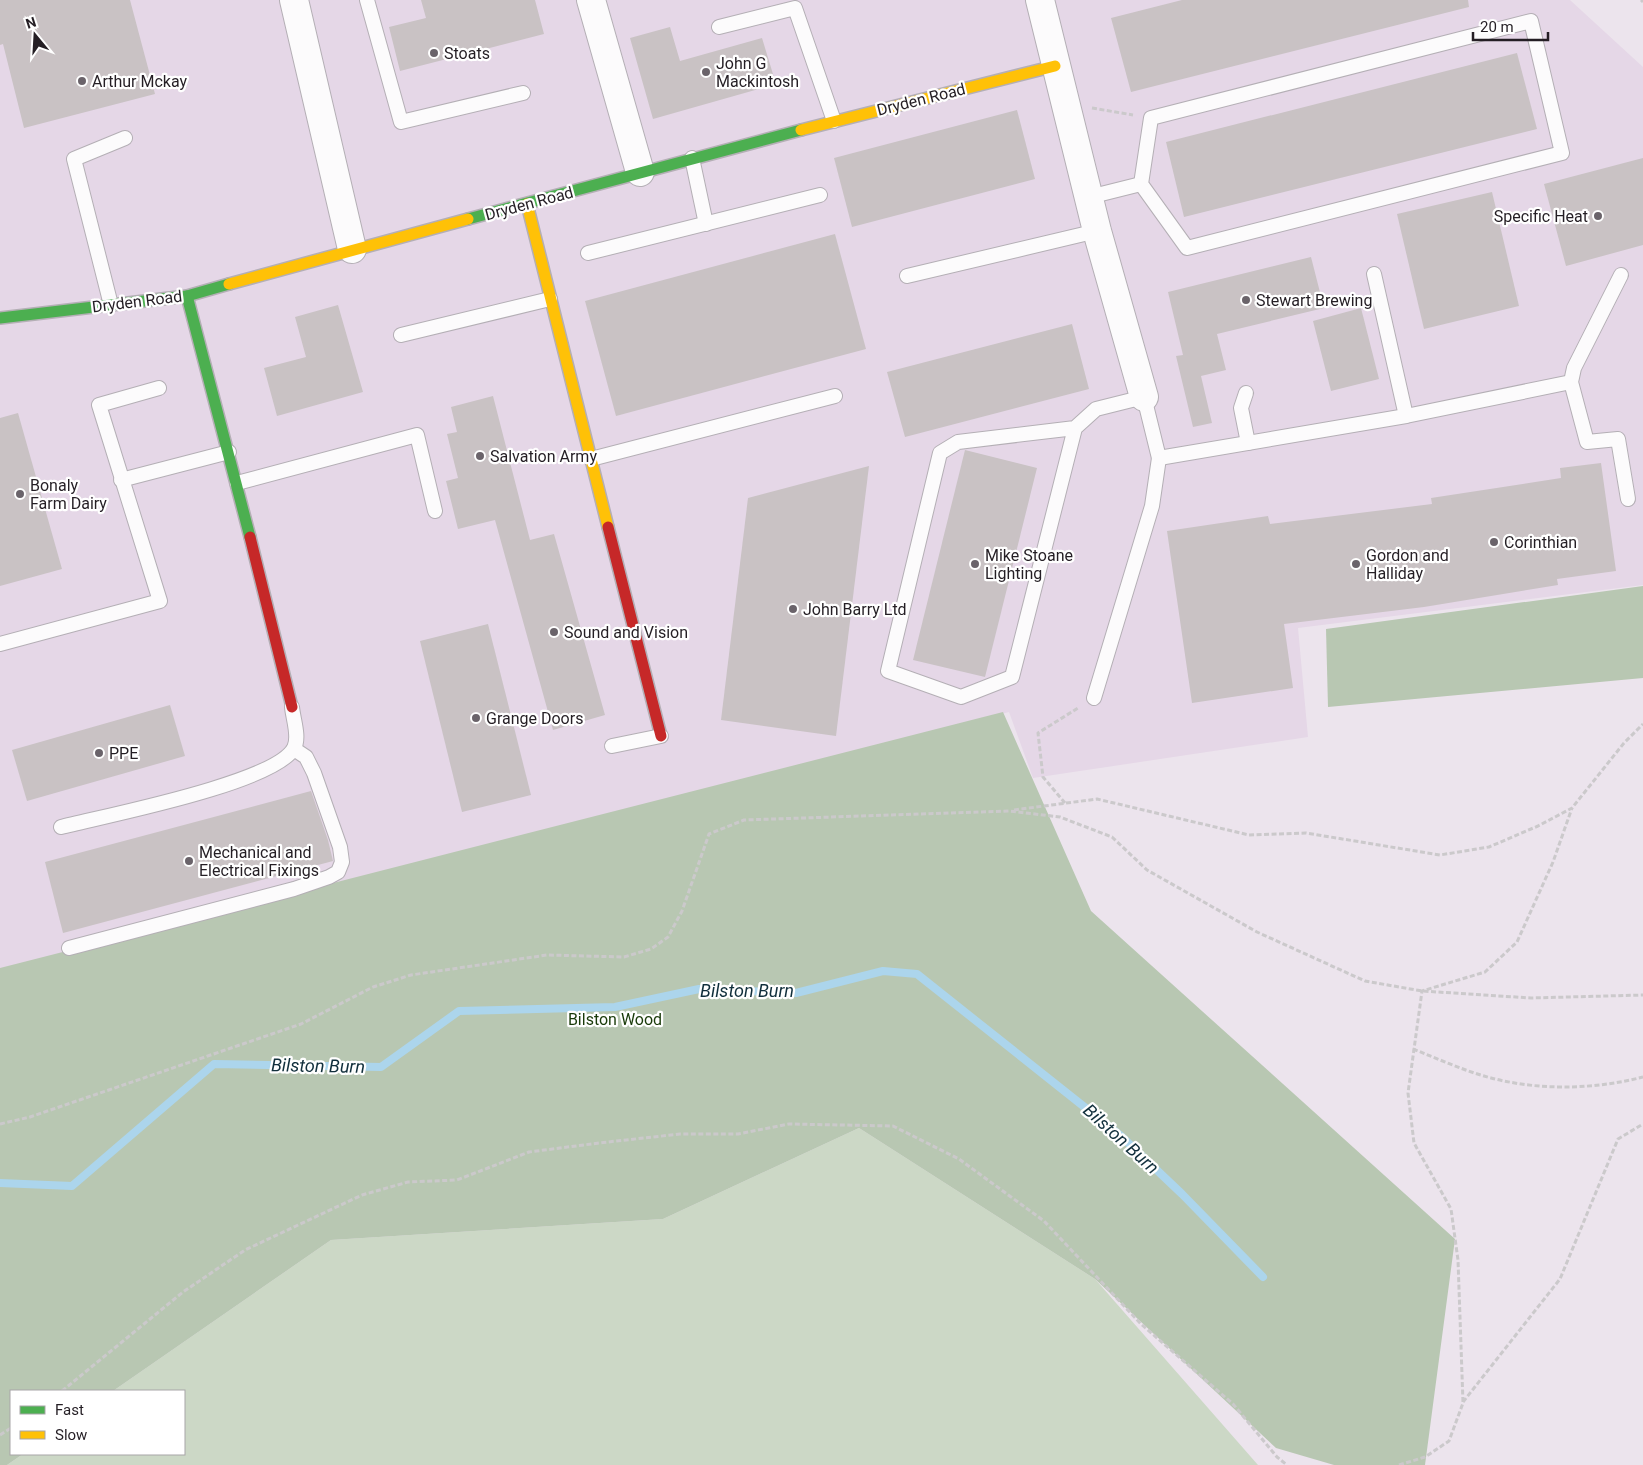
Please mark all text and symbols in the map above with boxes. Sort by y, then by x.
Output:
north arrow [10,10,60,60]
scale bar [1473,10,1548,42]
text: N [24,13,38,32]
text: 20 m [1480,18,1514,36]
place label: Stoats [444,44,490,63]
marker: Stoats [428,47,440,59]
place label: John G Mackintosh [716,54,799,91]
marker: John G Mackintosh [700,66,712,78]
place label: Arthur Mckay [92,72,188,91]
marker: Arthur Mckay [76,75,88,87]
street label: Dryden Road [875,79,967,120]
street label: Dryden Road [483,183,575,224]
place label: Specific Heat [1494,207,1588,226]
marker: Specific Heat [1592,210,1604,222]
street label: Dryden Road [91,287,183,316]
place label: Stewart Brewing [1256,291,1372,310]
marker: Stewart Brewing [1240,294,1252,306]
place label: Salvation Army [490,447,597,466]
marker: Salvation Army [474,450,486,462]
place label: Bonaly Farm Dairy [30,476,107,513]
marker: Bonaly Farm Dairy [14,488,26,500]
place label: Corinthian [1504,533,1577,552]
marker: Corinthian [1488,536,1500,548]
place label: Mike Stoane Lighting [985,546,1073,583]
place label: Gordon and Halliday [1366,546,1449,583]
marker: Mike Stoane Lighting [969,558,981,570]
marker: Gordon and Halliday [1350,558,1362,570]
place label: John Barry Ltd [803,600,907,619]
marker: John Barry Ltd [787,603,799,615]
place label: Sound and Vision [564,623,688,642]
marker: Sound and Vision [548,626,560,638]
place label: Grange Doors [486,709,583,728]
marker: Grange Doors [470,712,482,724]
place label: PPE [109,744,138,763]
marker: PPE [93,747,105,759]
place label: Mechanical and Electrical Fixings [199,843,319,880]
marker: Mechanical and Electrical Fixings [183,855,195,867]
water label: Bilston Burn [700,980,794,1001]
park label: Bilston Wood [568,1010,662,1029]
water label: Bilston Burn [271,1054,365,1077]
water label: Bilston Burn [1079,1099,1163,1178]
legend [10,1390,185,1455]
text: Fast [55,1401,84,1419]
text: Slow [55,1426,87,1444]

